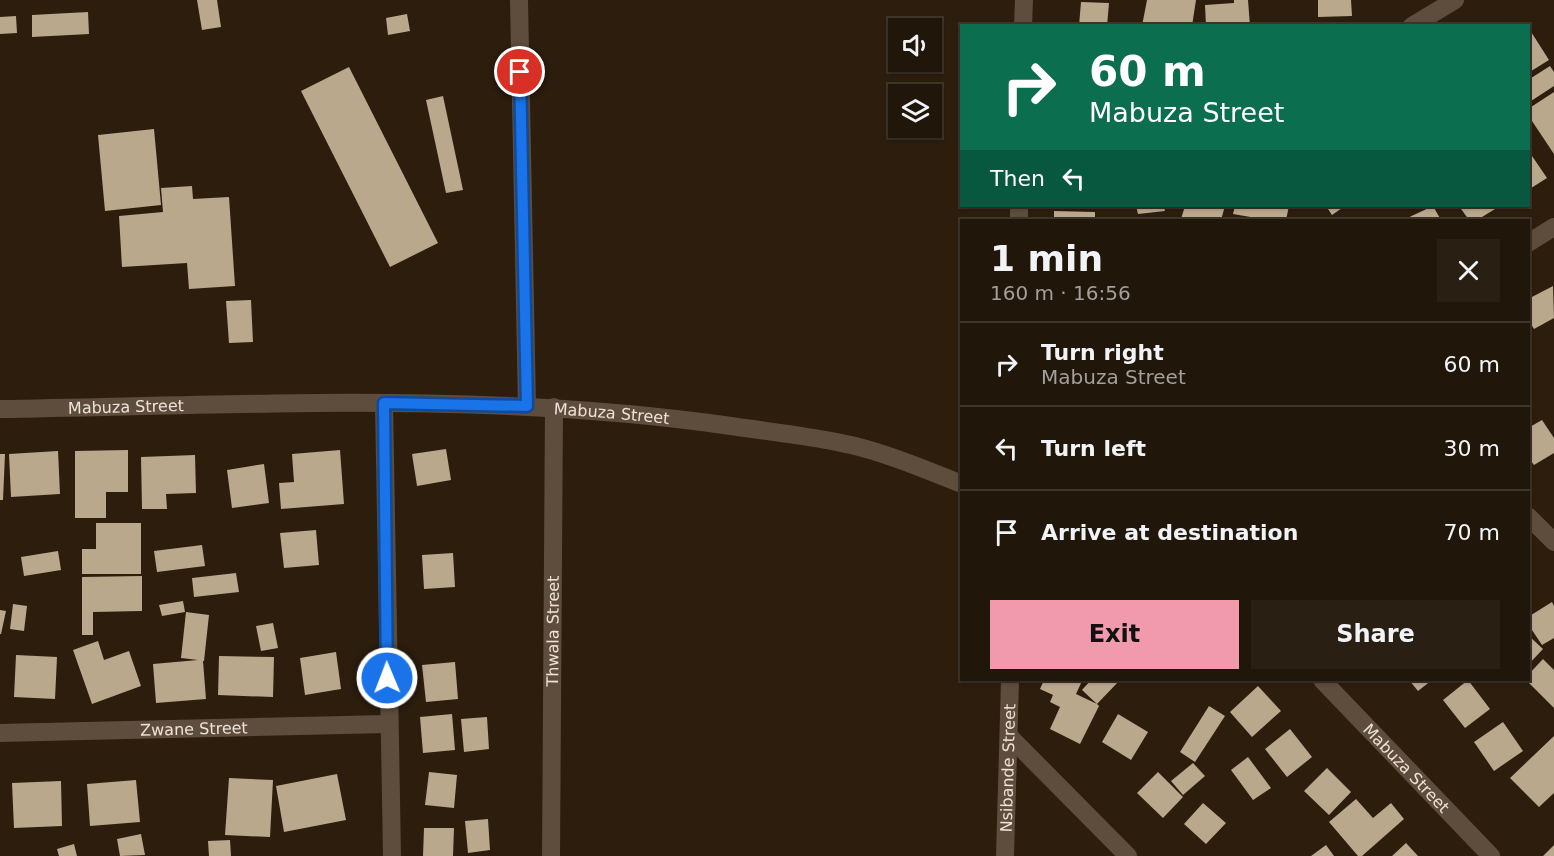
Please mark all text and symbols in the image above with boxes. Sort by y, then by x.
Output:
map controls [888,18,942,138]
button: sound [888,18,942,72]
pin [494,46,545,97]
text: 60 m [1089,47,1206,96]
icon: right [990,48,1068,126]
icon: arrive [503,55,536,88]
button: layers [888,84,942,138]
text: Mabuza Street [1089,97,1284,128]
icon: left [1057,162,1090,195]
text: Then [990,166,1045,191]
text: 1 min [990,238,1103,279]
button: close [1437,239,1500,302]
text: 160 m · 16:56 [990,281,1131,305]
text: Turn right [1041,340,1164,365]
icon: right [990,348,1023,381]
text: 60 m [1444,352,1500,377]
text: Mabuza Street [1041,365,1186,389]
street label: Mabuza Street [68,396,184,417]
street label: Mabuza Street [553,399,670,428]
icon: left [990,432,1023,465]
text: Turn left [1041,436,1146,461]
text: 30 m [1444,436,1500,461]
icon: arrive [990,516,1023,549]
text: Arrive at destination [1041,520,1298,545]
text: 70 m [1444,520,1500,545]
street label: Thwala Street [543,576,562,687]
button: Exit [990,600,1239,669]
button: Share [1251,600,1500,669]
position arrow [355,646,419,710]
street label: Nsibande Street [996,703,1019,833]
street label: Zwane Street [140,718,248,739]
street label: Mabuza Street [1360,720,1453,816]

